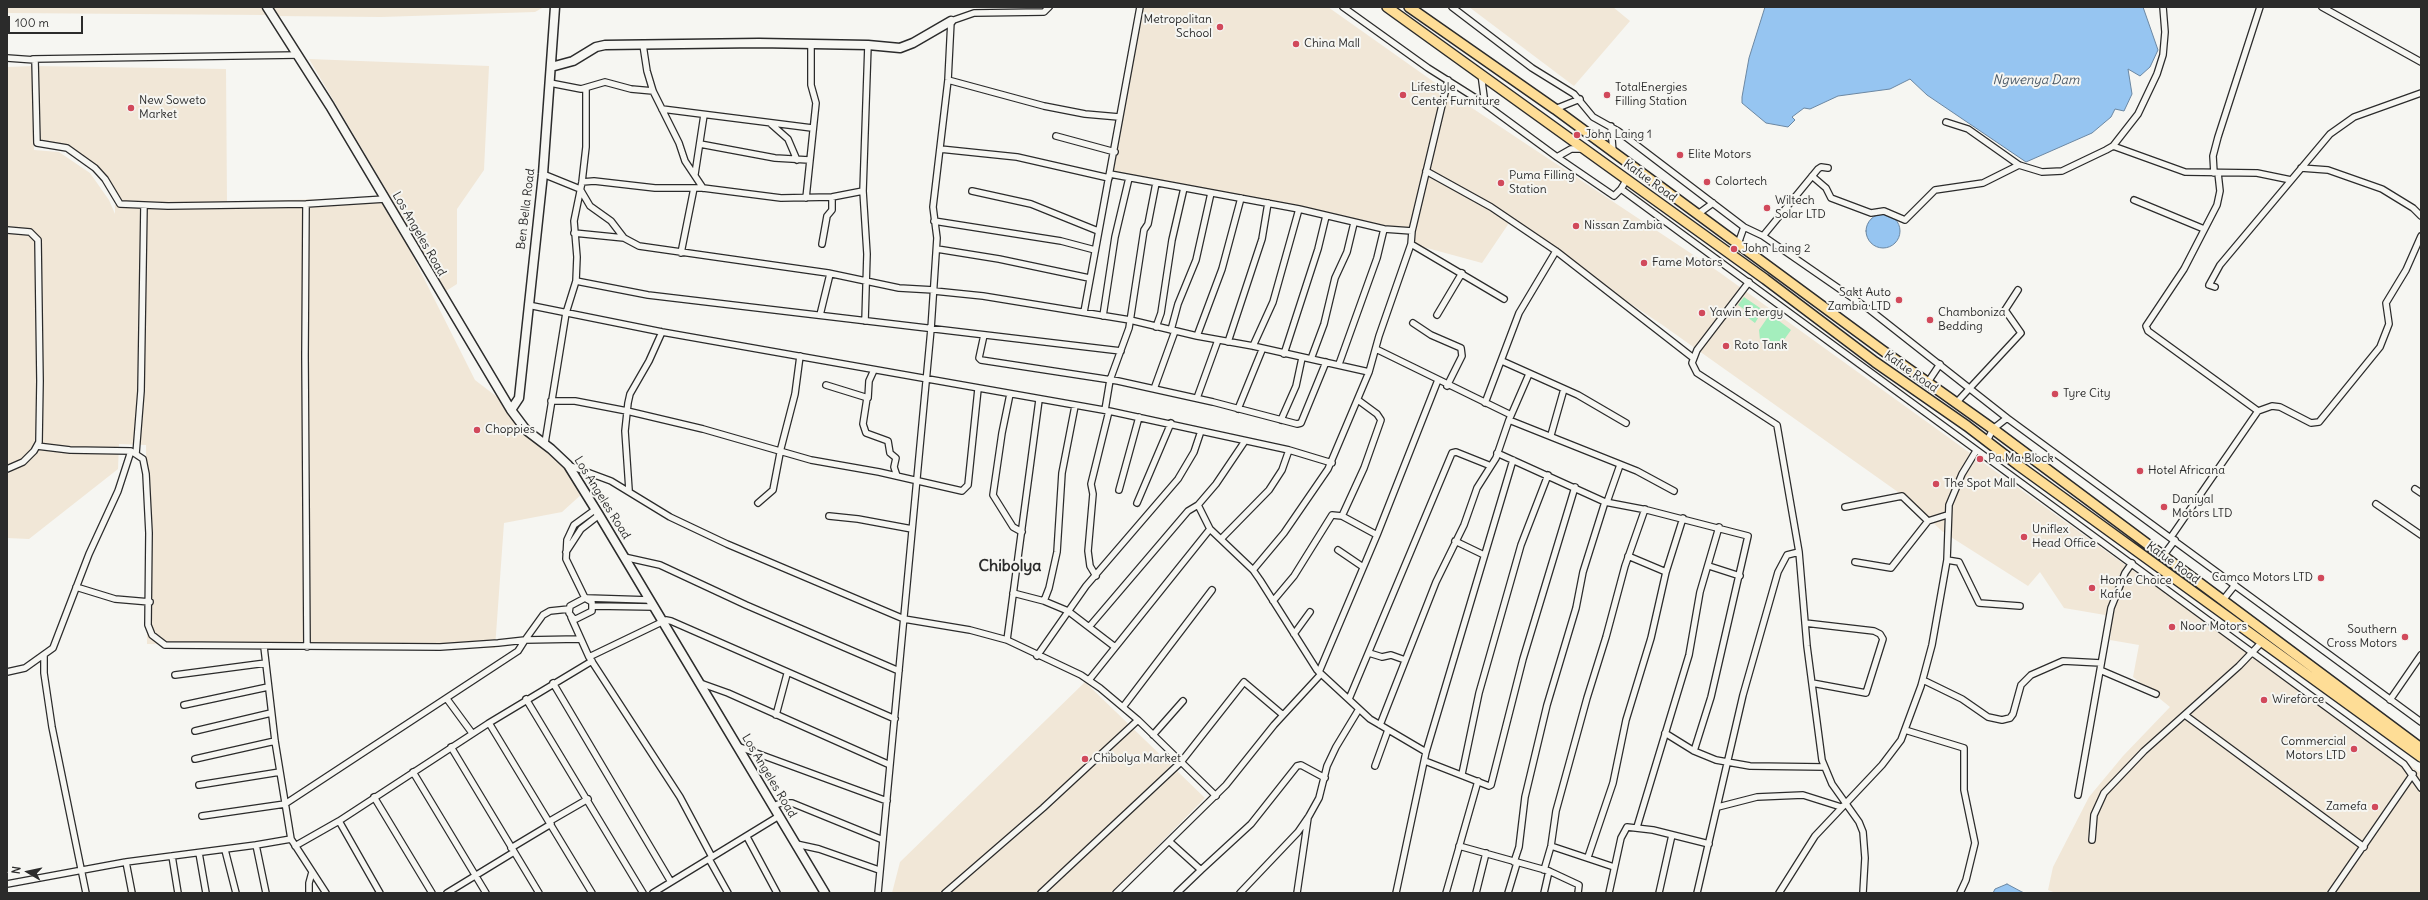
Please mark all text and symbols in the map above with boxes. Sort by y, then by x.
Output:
scale bar [10,8,85,34]
place label: Metropolitan School [1144,13,1212,41]
text: 100 m [15,15,49,30]
marker: Metropolitan School [1215,22,1225,32]
place label: China Mall [1304,37,1360,51]
marker: China Mall [1291,39,1301,49]
water label: Ngwenya Dam [1993,72,2079,88]
place label: Lifestyle Center Furniture [1411,81,1500,109]
place label: TotalEnergies Filling Station [1615,81,1687,109]
marker: Lifestyle Center Furniture [1398,90,1408,100]
marker: TotalEnergies Filling Station [1602,90,1612,100]
place label: New Soweto Market [139,94,206,122]
marker: New Soweto Market [126,103,136,113]
place label: John Laing 1 [1585,128,1652,142]
marker: John Laing 1 [1572,130,1582,140]
place label: Elite Motors [1688,148,1751,162]
marker: Elite Motors [1675,150,1685,160]
street label: Kafue Road [1620,157,1680,205]
street label: Ben Bella Road [514,168,538,250]
place label: Puma Filling Station [1509,169,1575,197]
place label: Colortech [1715,175,1767,189]
marker: Colortech [1702,177,1712,187]
marker: Puma Filling Station [1496,178,1506,188]
street label: Los Angeles Road [389,189,449,279]
place label: Wiltech Solar LTD [1775,194,1826,222]
marker: Wiltech Solar LTD [1762,203,1772,213]
place label: Nissan Zambia [1584,219,1663,233]
marker: Nissan Zambia [1571,221,1581,231]
place label: John Laing 2 [1742,242,1811,256]
marker: John Laing 2 [1729,244,1739,254]
place label: Fame Motors [1652,256,1722,270]
marker: Fame Motors [1639,258,1649,268]
place label: Sakt Auto Zambia LTD [1828,286,1891,314]
marker: Sakt Auto Zambia LTD [1894,295,1904,305]
place label: Yawin Energy [1710,306,1783,320]
place label: Chamboniza Bedding [1938,306,2006,334]
marker: Yawin Energy [1697,308,1707,318]
marker: Chamboniza Bedding [1925,315,1935,325]
place label: Roto Tank [1734,339,1787,353]
marker: Roto Tank [1721,341,1731,351]
street label: Kafue Road [1881,348,1941,396]
place label: Tyre City [2063,387,2111,401]
marker: Tyre City [2050,389,2060,399]
place label: Choppies [485,423,535,437]
marker: Choppies [472,425,482,435]
place label: Pa Ma Block [1988,452,2054,466]
street label: Los Angeles Road [571,454,633,542]
marker: Pa Ma Block [1975,454,1985,464]
place label: Hotel Africana [2148,464,2225,478]
marker: Hotel Africana [2135,466,2145,476]
place label: The Spot Mall [1944,477,2015,491]
marker: The Spot Mall [1931,479,1941,489]
place label: Daniyal Motors LTD [2172,493,2232,521]
marker: Daniyal Motors LTD [2159,502,2169,512]
place label: Uniflex Head Office [2032,523,2096,551]
marker: Uniflex Head Office [2019,532,2029,542]
street label: Kafue Road [2143,539,2203,587]
district label: Chibolya [979,556,1041,576]
place label: Camco Motors LTD [2212,571,2313,585]
marker: Camco Motors LTD [2316,573,2326,583]
place label: Home Choice Kafue [2100,574,2172,602]
marker: Home Choice Kafue [2087,583,2097,593]
place label: Noor Motors [2180,620,2247,634]
marker: Noor Motors [2167,622,2177,632]
place label: Southern Cross Motors [2326,623,2397,651]
marker: Southern Cross Motors [2400,632,2410,642]
place label: Wireforce [2272,693,2324,707]
marker: Wireforce [2259,695,2269,705]
street label: Los Angeles Road [738,732,800,820]
place label: Commercial Motors LTD [2281,735,2346,763]
marker: Commercial Motors LTD [2349,744,2359,754]
place label: Chibolya Market [1093,752,1181,766]
marker: Chibolya Market [1080,754,1090,764]
place label: Zamefa [2326,800,2367,814]
marker: Zamefa [2370,802,2380,812]
north arrow [8,852,48,892]
text: N [9,865,24,875]

